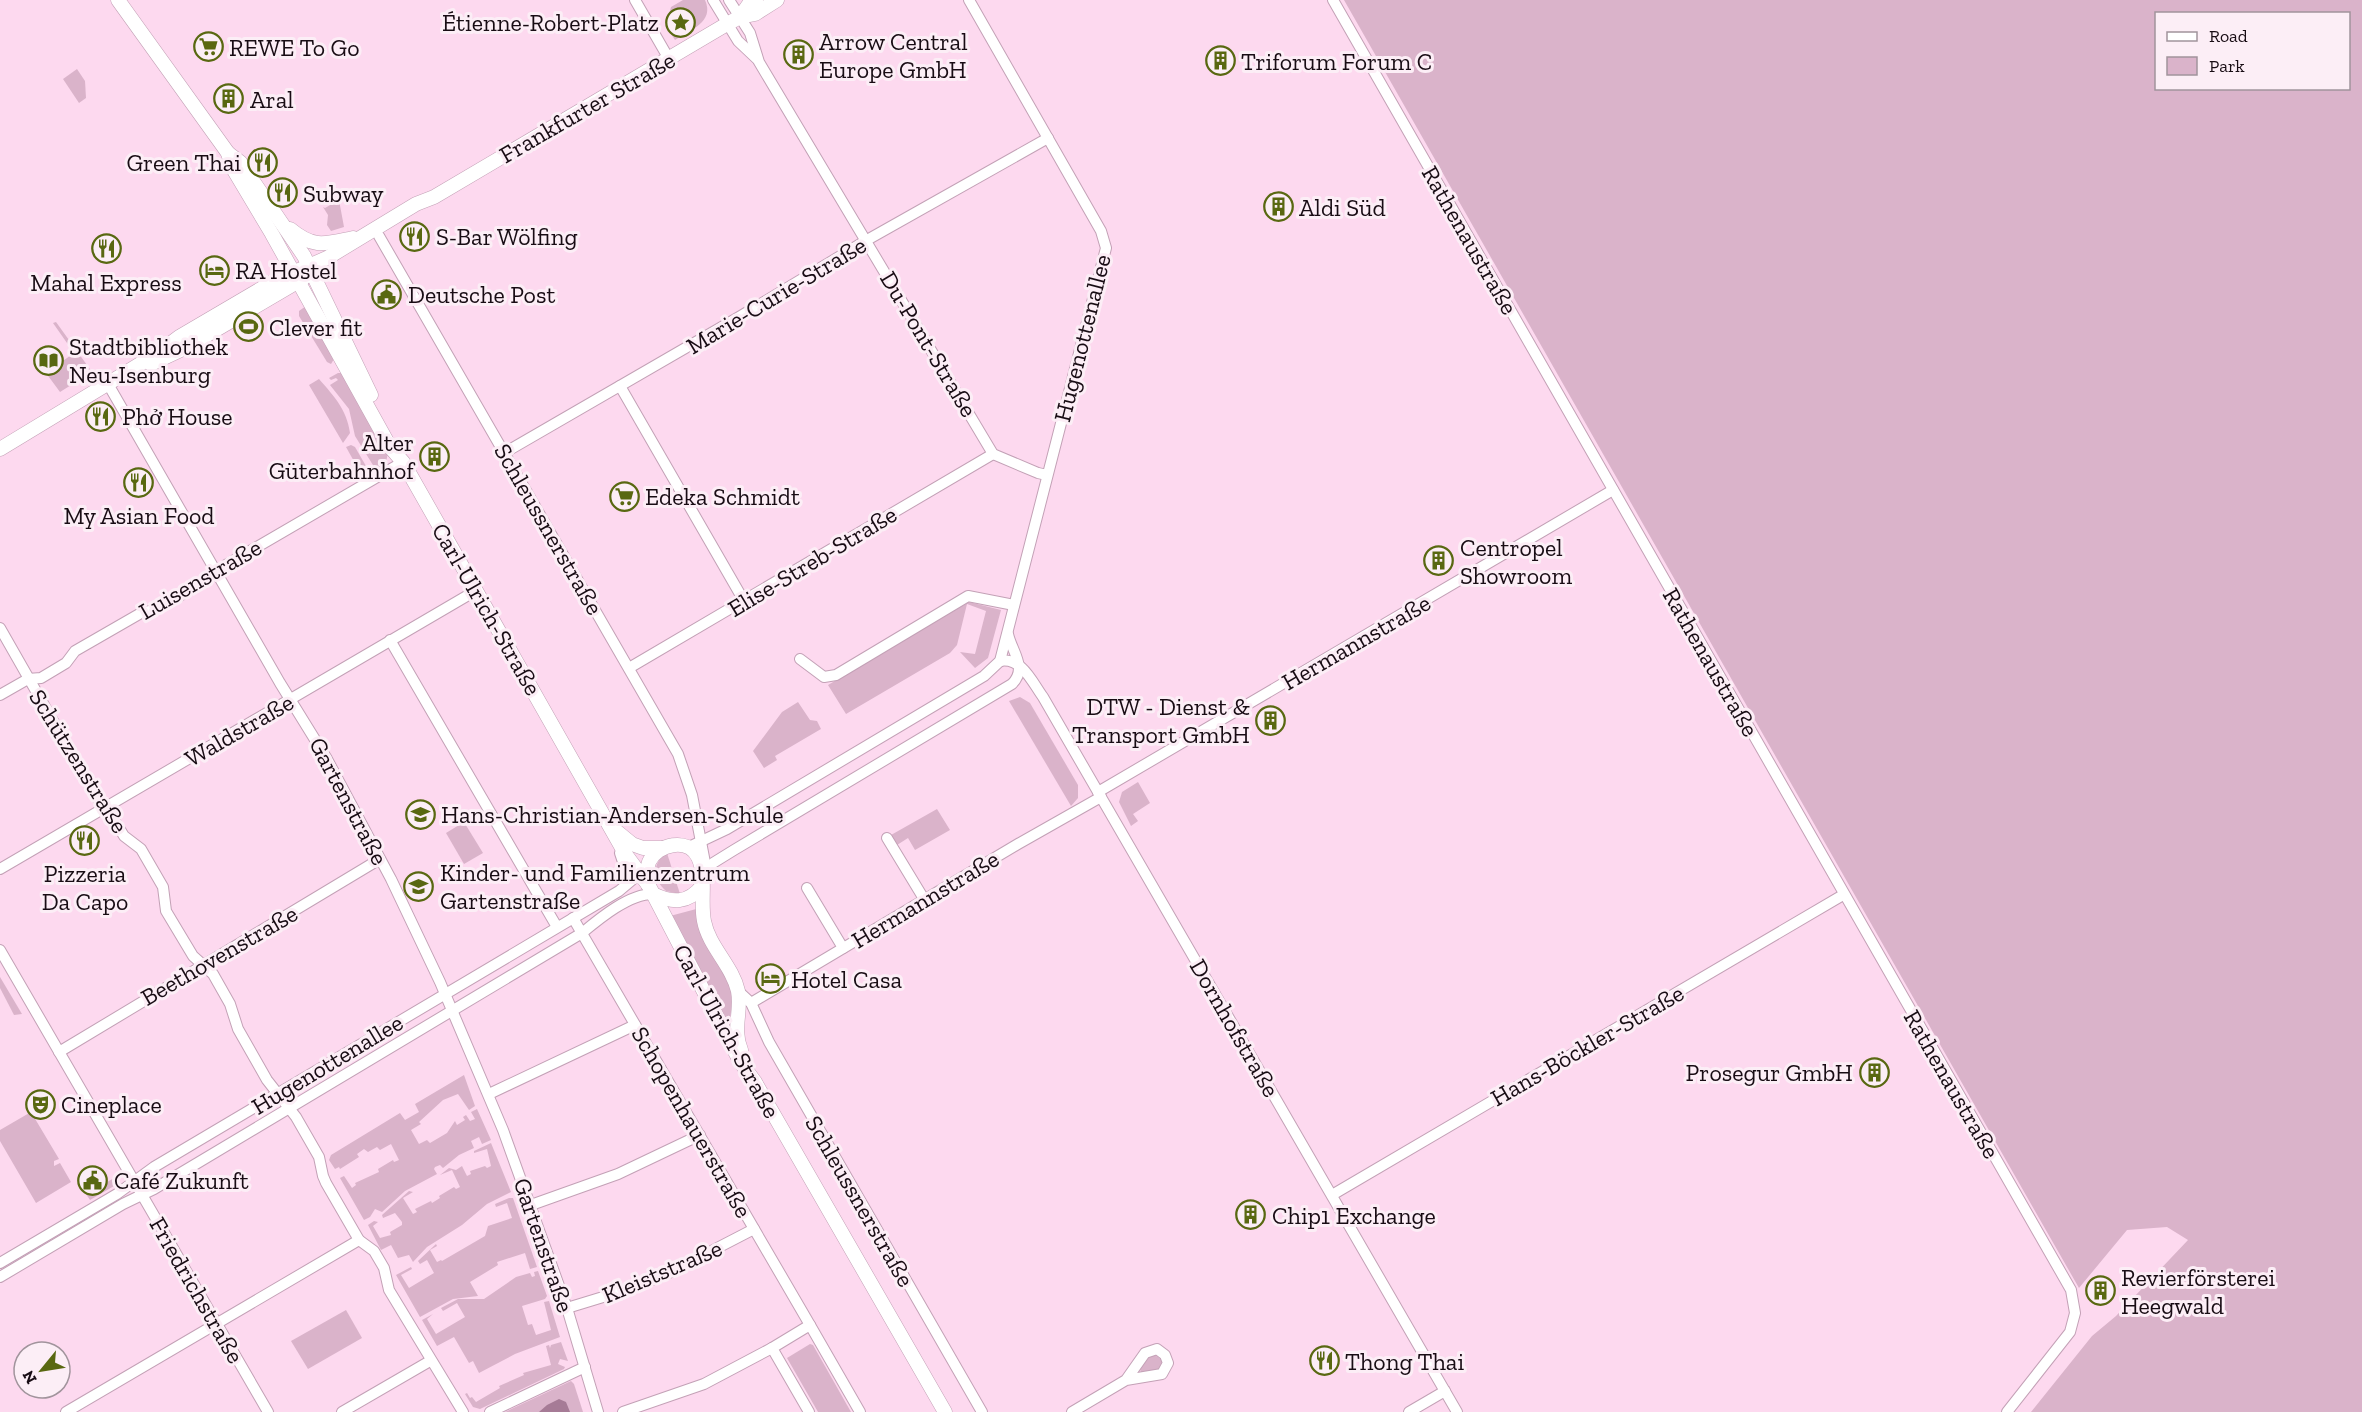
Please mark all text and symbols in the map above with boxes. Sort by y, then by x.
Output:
place icon: Étienne-Robert-Platz [664,6,696,38]
place label: Étienne-Robert-Platz [442,8,659,37]
legend [2155,12,2350,90]
text: Road [2209,25,2248,47]
place label: Arrow Central Europe GmbH [819,27,968,84]
supermarket icon: REWE To Go [192,31,224,63]
place label: REWE To Go [229,33,359,62]
building icon: Arrow Central Europe GmbH [782,39,814,71]
street label: Frankfurter Straße [494,45,680,169]
building icon: Triforum Forum C [1204,45,1236,77]
place label: Triforum Forum C [1241,47,1432,76]
text: Park [2209,55,2245,77]
building icon: Aral [213,83,245,115]
place label: Aral [250,85,294,114]
restaurant icon: Green Thai [246,146,278,178]
place label: Green Thai [126,148,241,177]
street label: Rathenaustraße [1416,160,1524,320]
restaurant icon: Subway [266,177,298,209]
place label: Subway [303,179,384,208]
building icon: Aldi Süd [1262,191,1294,223]
place label: Aldi Süd [1299,193,1386,222]
restaurant icon: S-Bar Wölfing [399,220,431,252]
place label: S-Bar Wölfing [436,222,578,251]
street label: Marie-Curie-Straße [681,230,871,360]
restaurant icon: Mahal Express [90,233,122,265]
street label: Hugenottenallee [1047,251,1117,425]
hotel icon: RA Hostel [198,254,230,286]
place label: RA Hostel [235,256,337,285]
street label: Du-Pont-Straße [874,266,984,422]
place label: Mahal Express [30,268,182,297]
public building icon: Deutsche Post [371,278,403,310]
place label: Deutsche Post [408,280,555,309]
sports icon: Clever fit [232,311,264,343]
place label: Clever fit [269,313,363,342]
place label: Stadtbibliothek Neu-Isenburg [69,332,229,389]
library icon: Stadtbibliothek Neu-Isenburg [32,344,64,376]
restaurant icon: Phở House [85,400,117,432]
place label: Phở House [122,402,233,431]
place label: Alter Güterbahnhof [269,428,416,485]
street label: Schleussnerstraße [488,438,610,620]
building icon: Alter Güterbahnhof [419,440,451,472]
restaurant icon: My Asian Food [123,466,155,498]
supermarket icon: Edeka Schmidt [608,480,640,512]
place label: Edeka Schmidt [645,482,800,511]
street label: Elise-Streb-Straße [722,499,902,623]
place label: My Asian Food [63,501,215,530]
street label: Carl-Ulrich-Straße [426,518,548,700]
street label: Luisenstraße [134,532,266,626]
place label: Centropel Showroom [1460,533,1572,590]
building icon: Centropel Showroom [1423,545,1455,577]
street label: Rathenaustraße [1657,582,1765,742]
street label: Hermannstraße [1277,588,1435,696]
street label: Schützenstraße [23,684,135,838]
street label: Waldstraße [180,687,298,773]
place label: DTW - Dienst & Transport GmbH [1072,692,1250,749]
building icon: DTW - Dienst & Transport GmbH [1255,704,1287,736]
street label: Gartenstraße [303,732,395,870]
school or university icon: Hans-Christian-Andersen-Schule [404,798,436,830]
place label: Hans-Christian-Andersen-Schule [441,800,784,829]
restaurant icon: Pizzeria Da Capo [69,824,101,856]
street label: Hermannstraße [846,844,1004,954]
place label: Kinder- und Familienzentrum Gartenstraße [440,858,750,915]
place label: Pizzeria Da Capo [42,859,128,916]
school or university icon: Kinder- und Familienzentrum Gartenstraße [403,870,435,902]
street label: Beethovenstraße [135,898,303,1012]
street label: Carl-Ulrich-Straße [667,939,787,1123]
street label: Dornhofstraße [1184,954,1286,1102]
hotel icon: Hotel Casa [754,963,786,995]
place label: Hotel Casa [791,965,903,994]
street label: Hans-Böckler-Straße [1485,978,1689,1112]
street label: Rathenaustraße [1898,1004,2006,1164]
street label: Hugenottenallee [246,1007,408,1121]
street label: Schopenhauerstraße [626,1021,758,1223]
building icon: Prosegur GmbH [1858,1056,1890,1088]
place label: Prosegur GmbH [1686,1058,1853,1087]
theatre icon: Cineplace [24,1088,56,1120]
place label: Cineplace [61,1090,162,1119]
street label: Schleussnerstraße [799,1110,921,1292]
public building icon: Café Zukunft [77,1164,109,1196]
place label: Café Zukunft [114,1166,249,1195]
street label: Gartenstraße [507,1174,581,1316]
building icon: Chip1 Exchange [1235,1199,1267,1231]
place label: Chip1 Exchange [1272,1201,1436,1230]
street label: Friedrichstraße [143,1212,251,1368]
street label: Kleiststraße [598,1233,726,1309]
place label: Revierförsterei Heegwald [2121,1263,2276,1320]
building icon: Revierförsterei Heegwald [2084,1275,2116,1307]
north arrow [12,1340,72,1400]
restaurant icon: Thong Thai [1308,1345,1340,1377]
place label: Thong Thai [1345,1347,1464,1376]
text: N [18,1367,41,1387]

